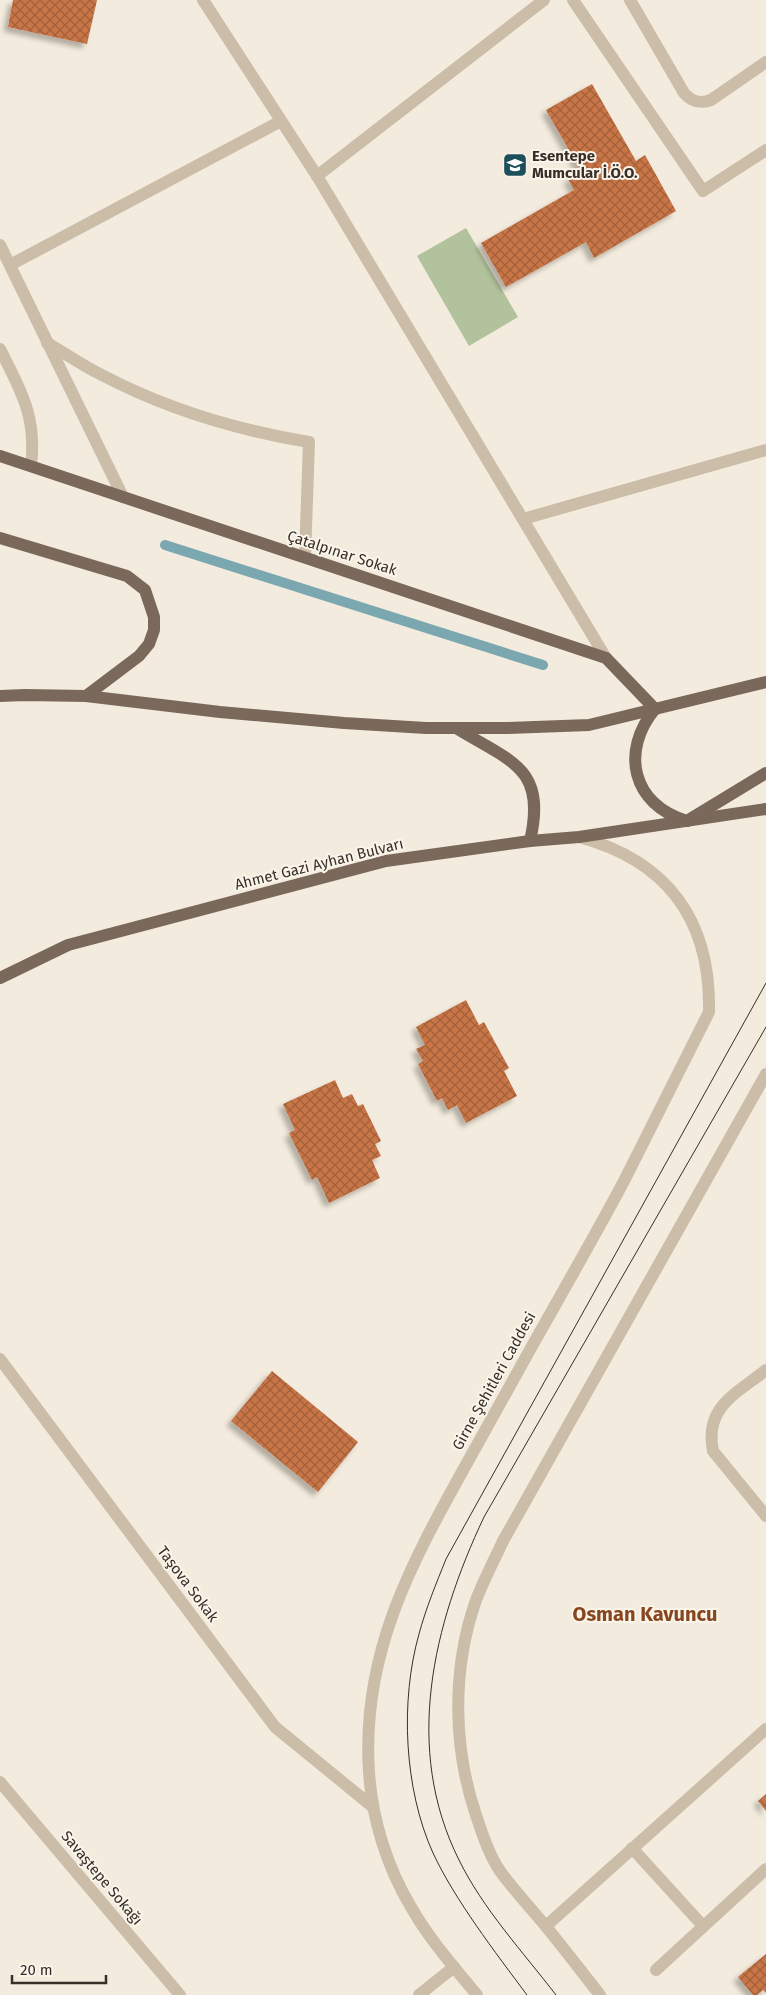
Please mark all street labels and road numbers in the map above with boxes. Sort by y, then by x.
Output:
street label: Çatalpınar Sokak [285,527,399,579]
street label: Ahmet Gazi Ayhan Bulvarı [233,834,405,894]
street label: Girne Şehitleri Caddesi [448,1309,540,1453]
street label: Taşova Sokak [154,1543,223,1626]
street label: Savaştepe Sokağı [57,1827,147,1929]

